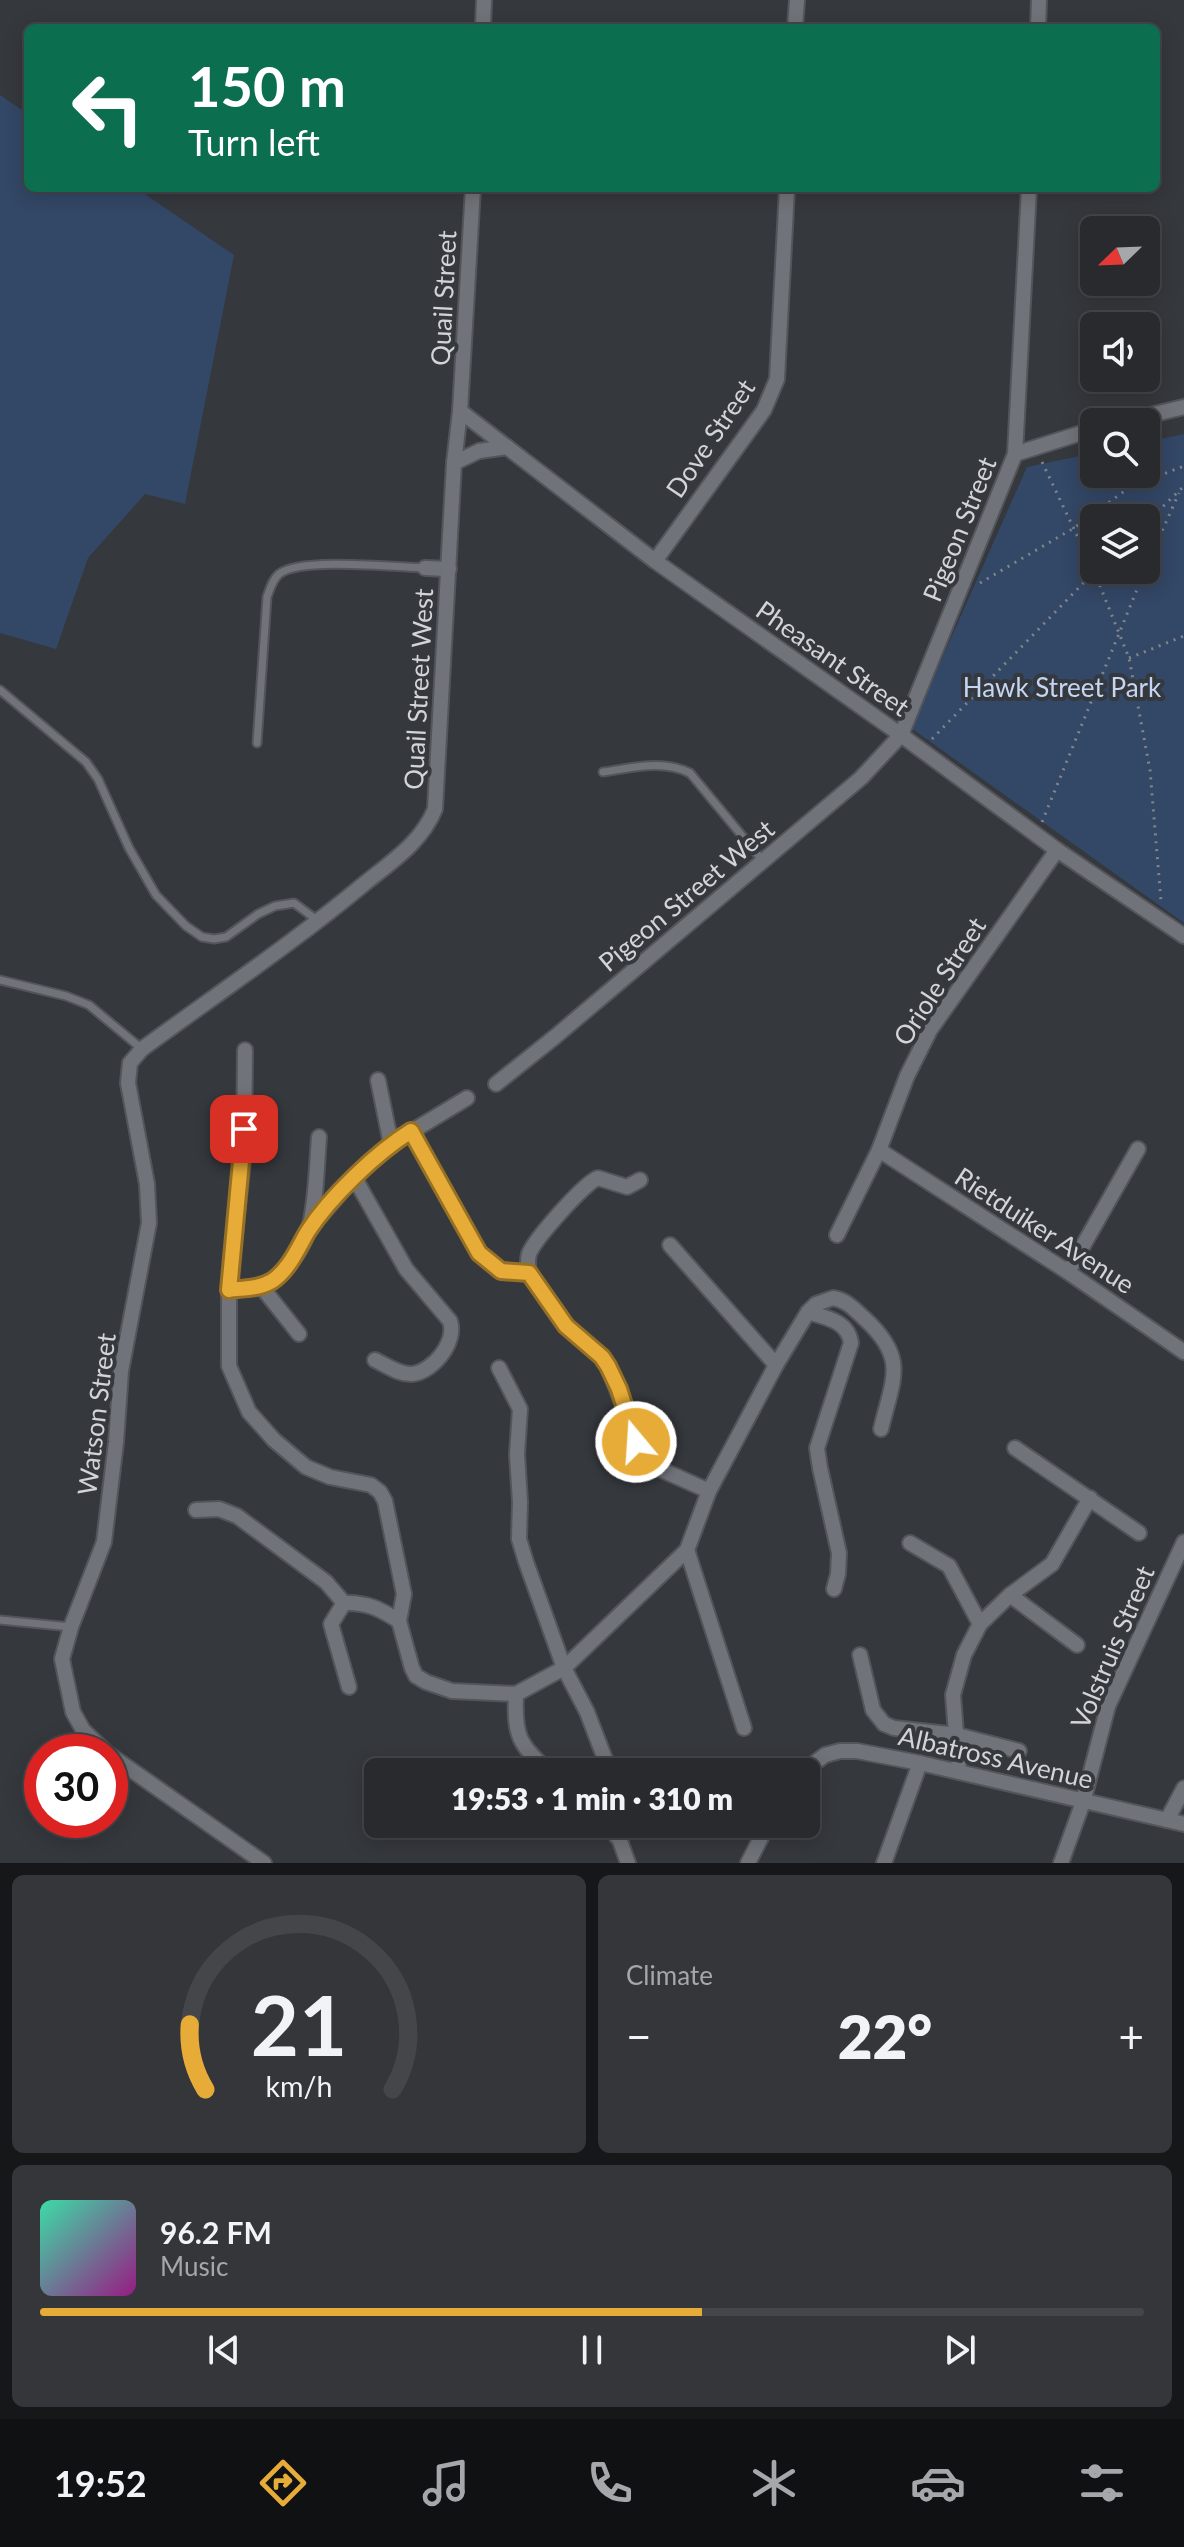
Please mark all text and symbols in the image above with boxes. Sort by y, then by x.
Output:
text: 150 m [188,52,346,119]
icon: left [56,56,160,160]
text: Turn left [188,120,320,164]
north arrow [1080,216,1160,296]
map controls [1080,216,1160,584]
street label: Quail Street [423,229,463,367]
button: sound [1080,312,1160,392]
street label: Dove Street [659,372,762,503]
button: search [1080,408,1160,488]
street label: Pigeon Street [915,451,1003,606]
button: layers [1080,504,1160,584]
street label: Quail Street West [397,587,439,790]
street label: Pheasant Street [750,593,916,723]
park label: Hawk Street Park [963,671,1162,703]
street label: Pigeon Street West [592,812,781,978]
street label: Oriole Street [886,911,993,1051]
pin [210,1095,278,1163]
icon: arrive [222,1107,266,1151]
street label: Rietduiker Avenue [949,1160,1141,1300]
street label: Watson Street [70,1330,122,1497]
position arrow [594,1400,678,1484]
street label: Volstruis Street [1063,1560,1161,1733]
street label: Albatross Avenue [896,1719,1096,1795]
speed limit sign: 30 [24,1734,128,1838]
text: 19:53 · 1 min · 310 m [451,1780,733,1816]
text: Climate [626,1959,713,1991]
text: 21 [251,1974,347,2074]
text: 22° [838,2000,932,2072]
text: − [626,2010,652,2062]
text: + [1118,2010,1144,2062]
text: km/h [266,2069,332,2103]
text: 96.2 FM [160,2214,272,2250]
text: Music [160,2250,228,2282]
icon: previous [202,2328,246,2372]
icon: pause [570,2328,614,2372]
icon: next [938,2328,982,2372]
icon: directions [255,2455,311,2511]
icon: music [418,2455,474,2511]
icon: phone [582,2455,638,2511]
icon: climate [746,2455,802,2511]
icon: car [910,2455,966,2511]
icon: filters [1074,2455,1130,2511]
text: 19:52 [54,2461,147,2505]

